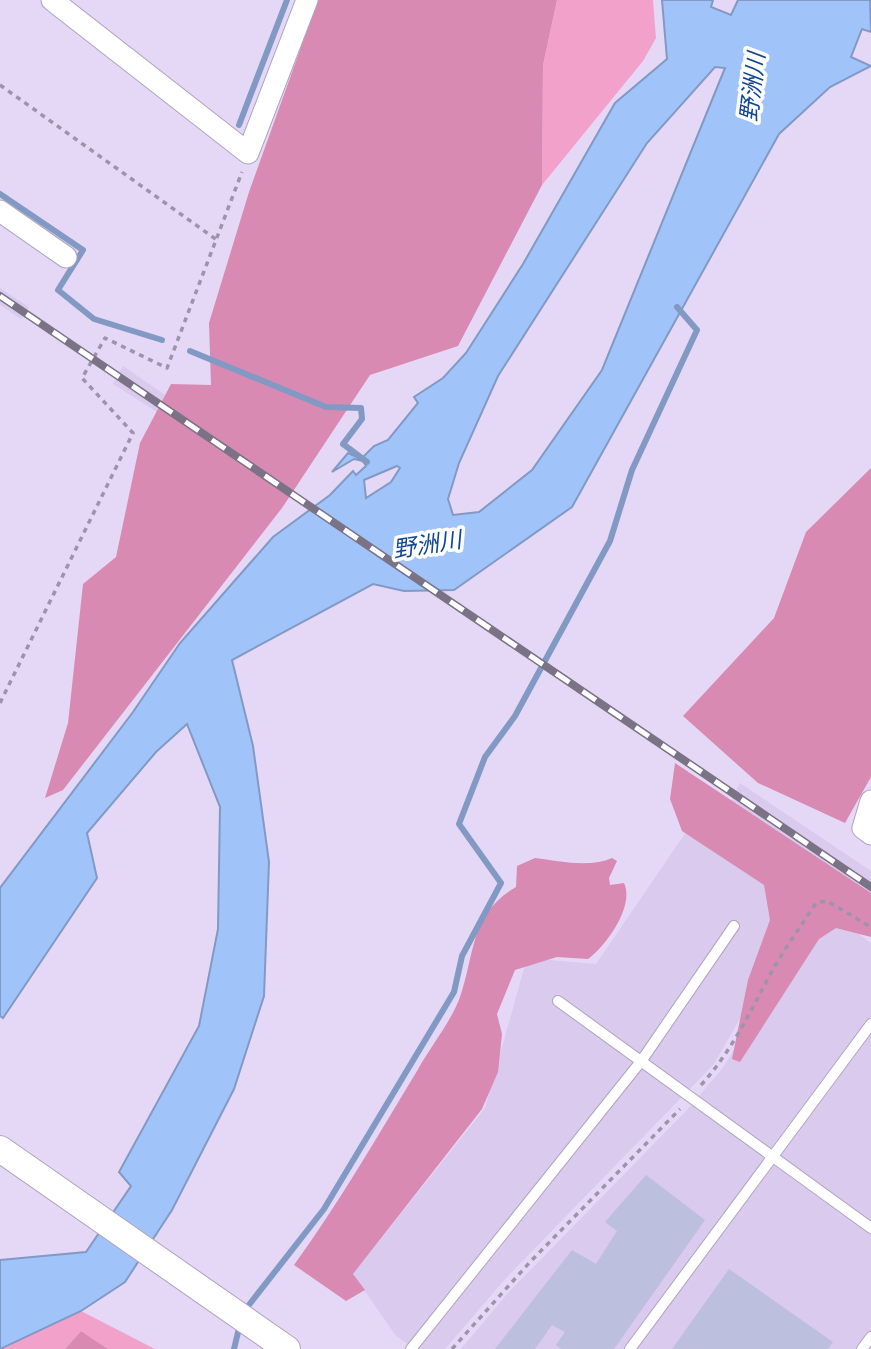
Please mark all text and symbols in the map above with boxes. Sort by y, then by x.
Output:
water label: 野洲川 [734,48,770,123]
water label: 野洲川 [391,525,466,563]

